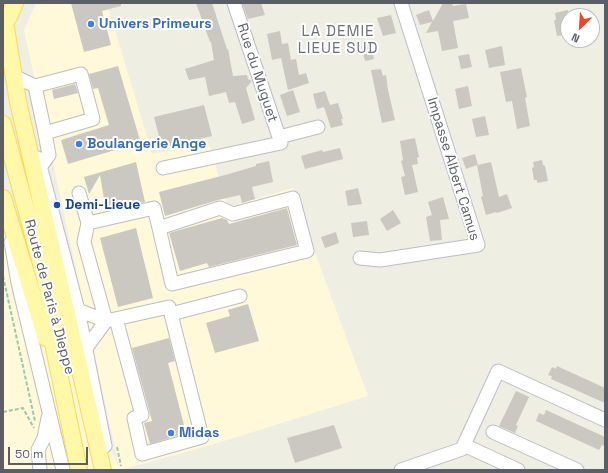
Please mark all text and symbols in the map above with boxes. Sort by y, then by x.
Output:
north arrow [560,8,600,48]
place label: Univers Primeurs [99,16,212,32]
marker: Univers Primeurs [86,19,96,29]
street label: Rue du Muguet [233,21,281,125]
district label: LA DEMIE LIEUE SUD [298,23,378,58]
text: N [569,30,582,46]
street label: Impasse Albert Camus [423,95,483,243]
place label: Boulangerie Ange [87,136,206,152]
marker: Boulangerie Ange [74,139,84,149]
place label: Demi-Lieue [65,197,140,213]
marker: Demi-Lieue [52,200,62,210]
street label: Route de Paris à Dieppe [20,218,78,376]
place label: Midas [179,425,219,441]
marker: Midas [166,428,176,438]
scale bar [10,439,90,465]
text: 50 m [15,446,43,462]

